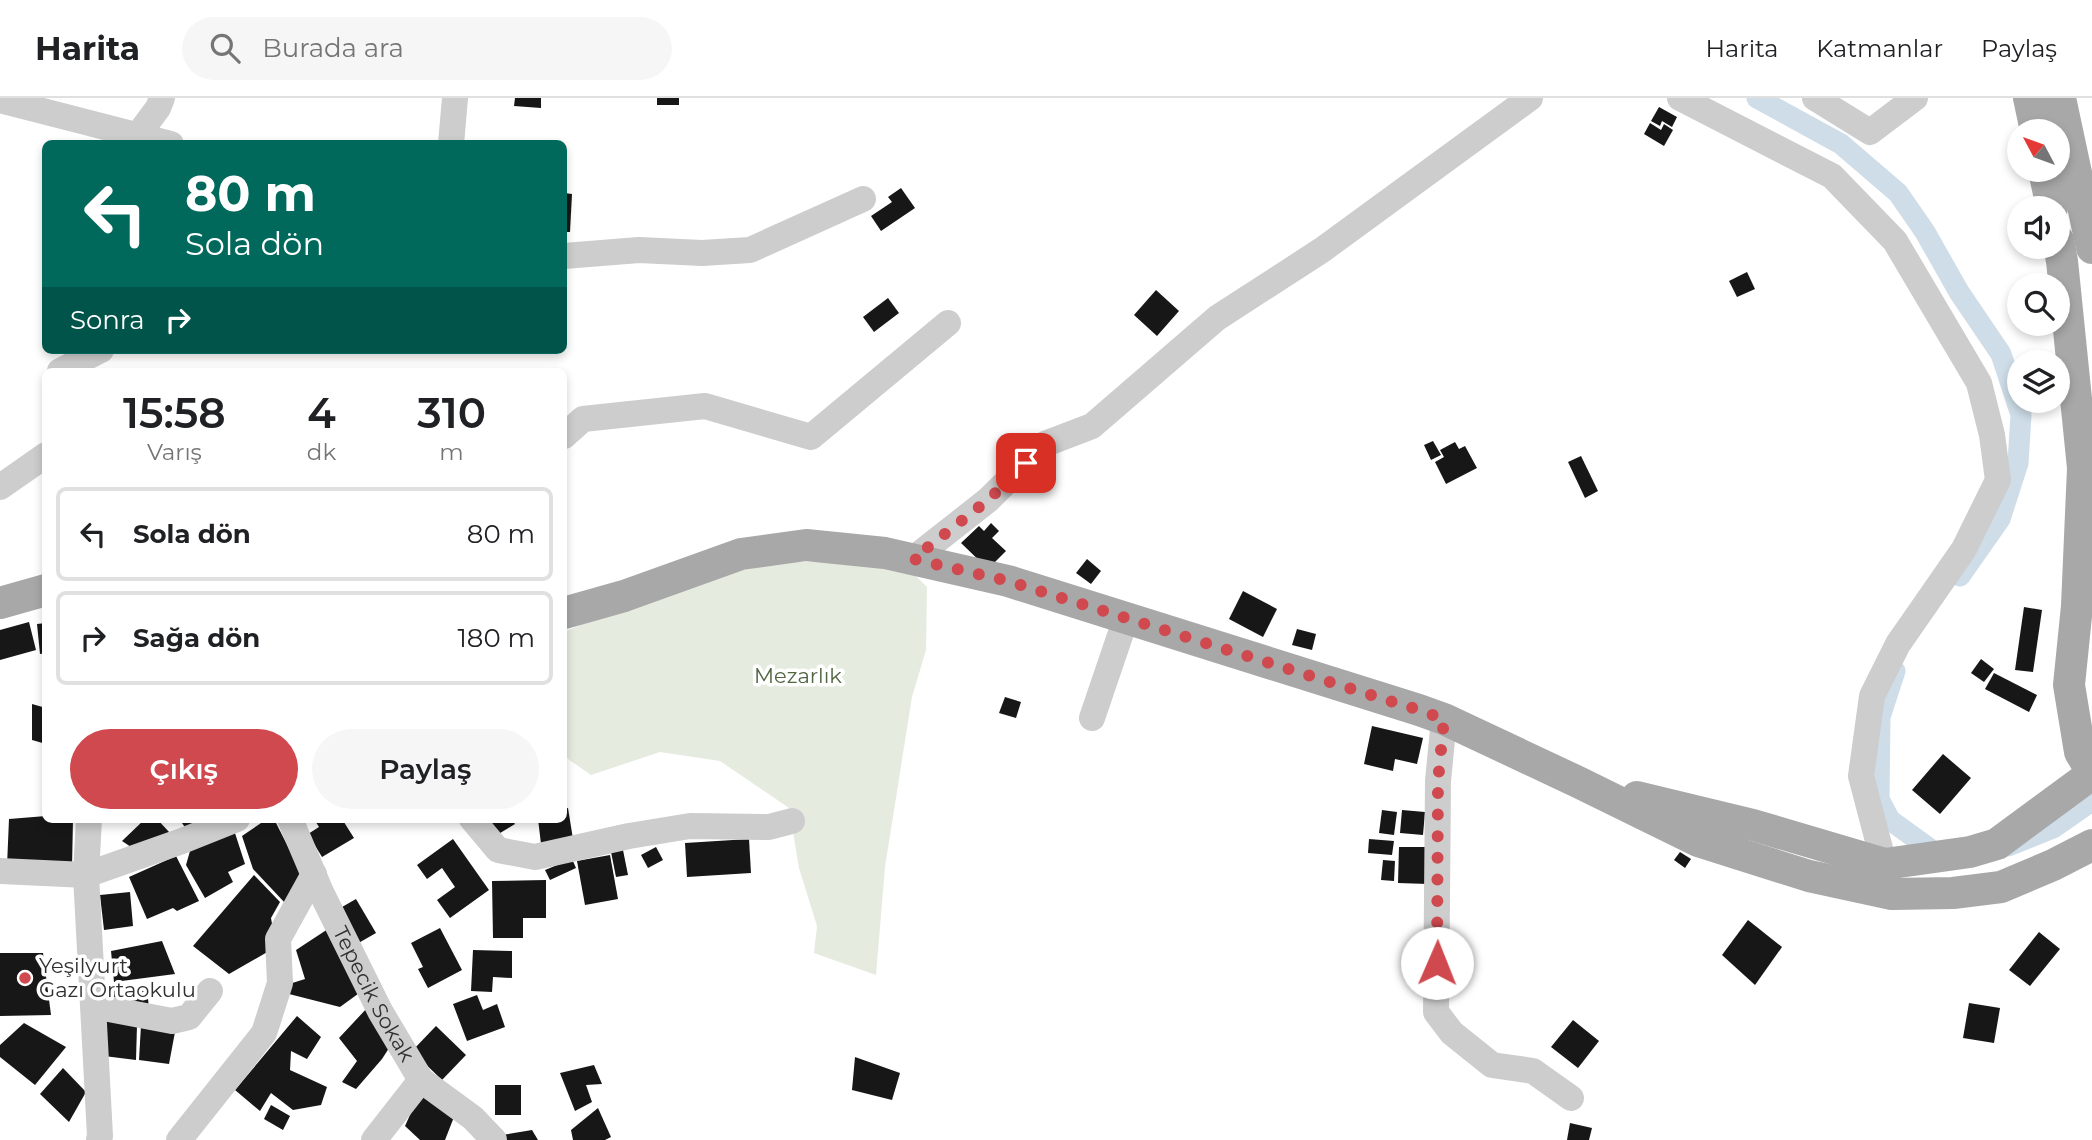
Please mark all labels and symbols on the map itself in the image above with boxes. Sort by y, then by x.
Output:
north arrow [2007,119,2070,182]
pin [996,433,1056,493]
park label: Mezarlık [754,663,842,688]
street label: Tepecik Sokak [328,922,420,1066]
position arrow [1400,926,1474,1000]
place label: Yeşilyurt Gazı Ortaokulu [39,953,196,1002]
marker: Yeşilyurt Gazı Ortaokulu [17,970,33,986]

